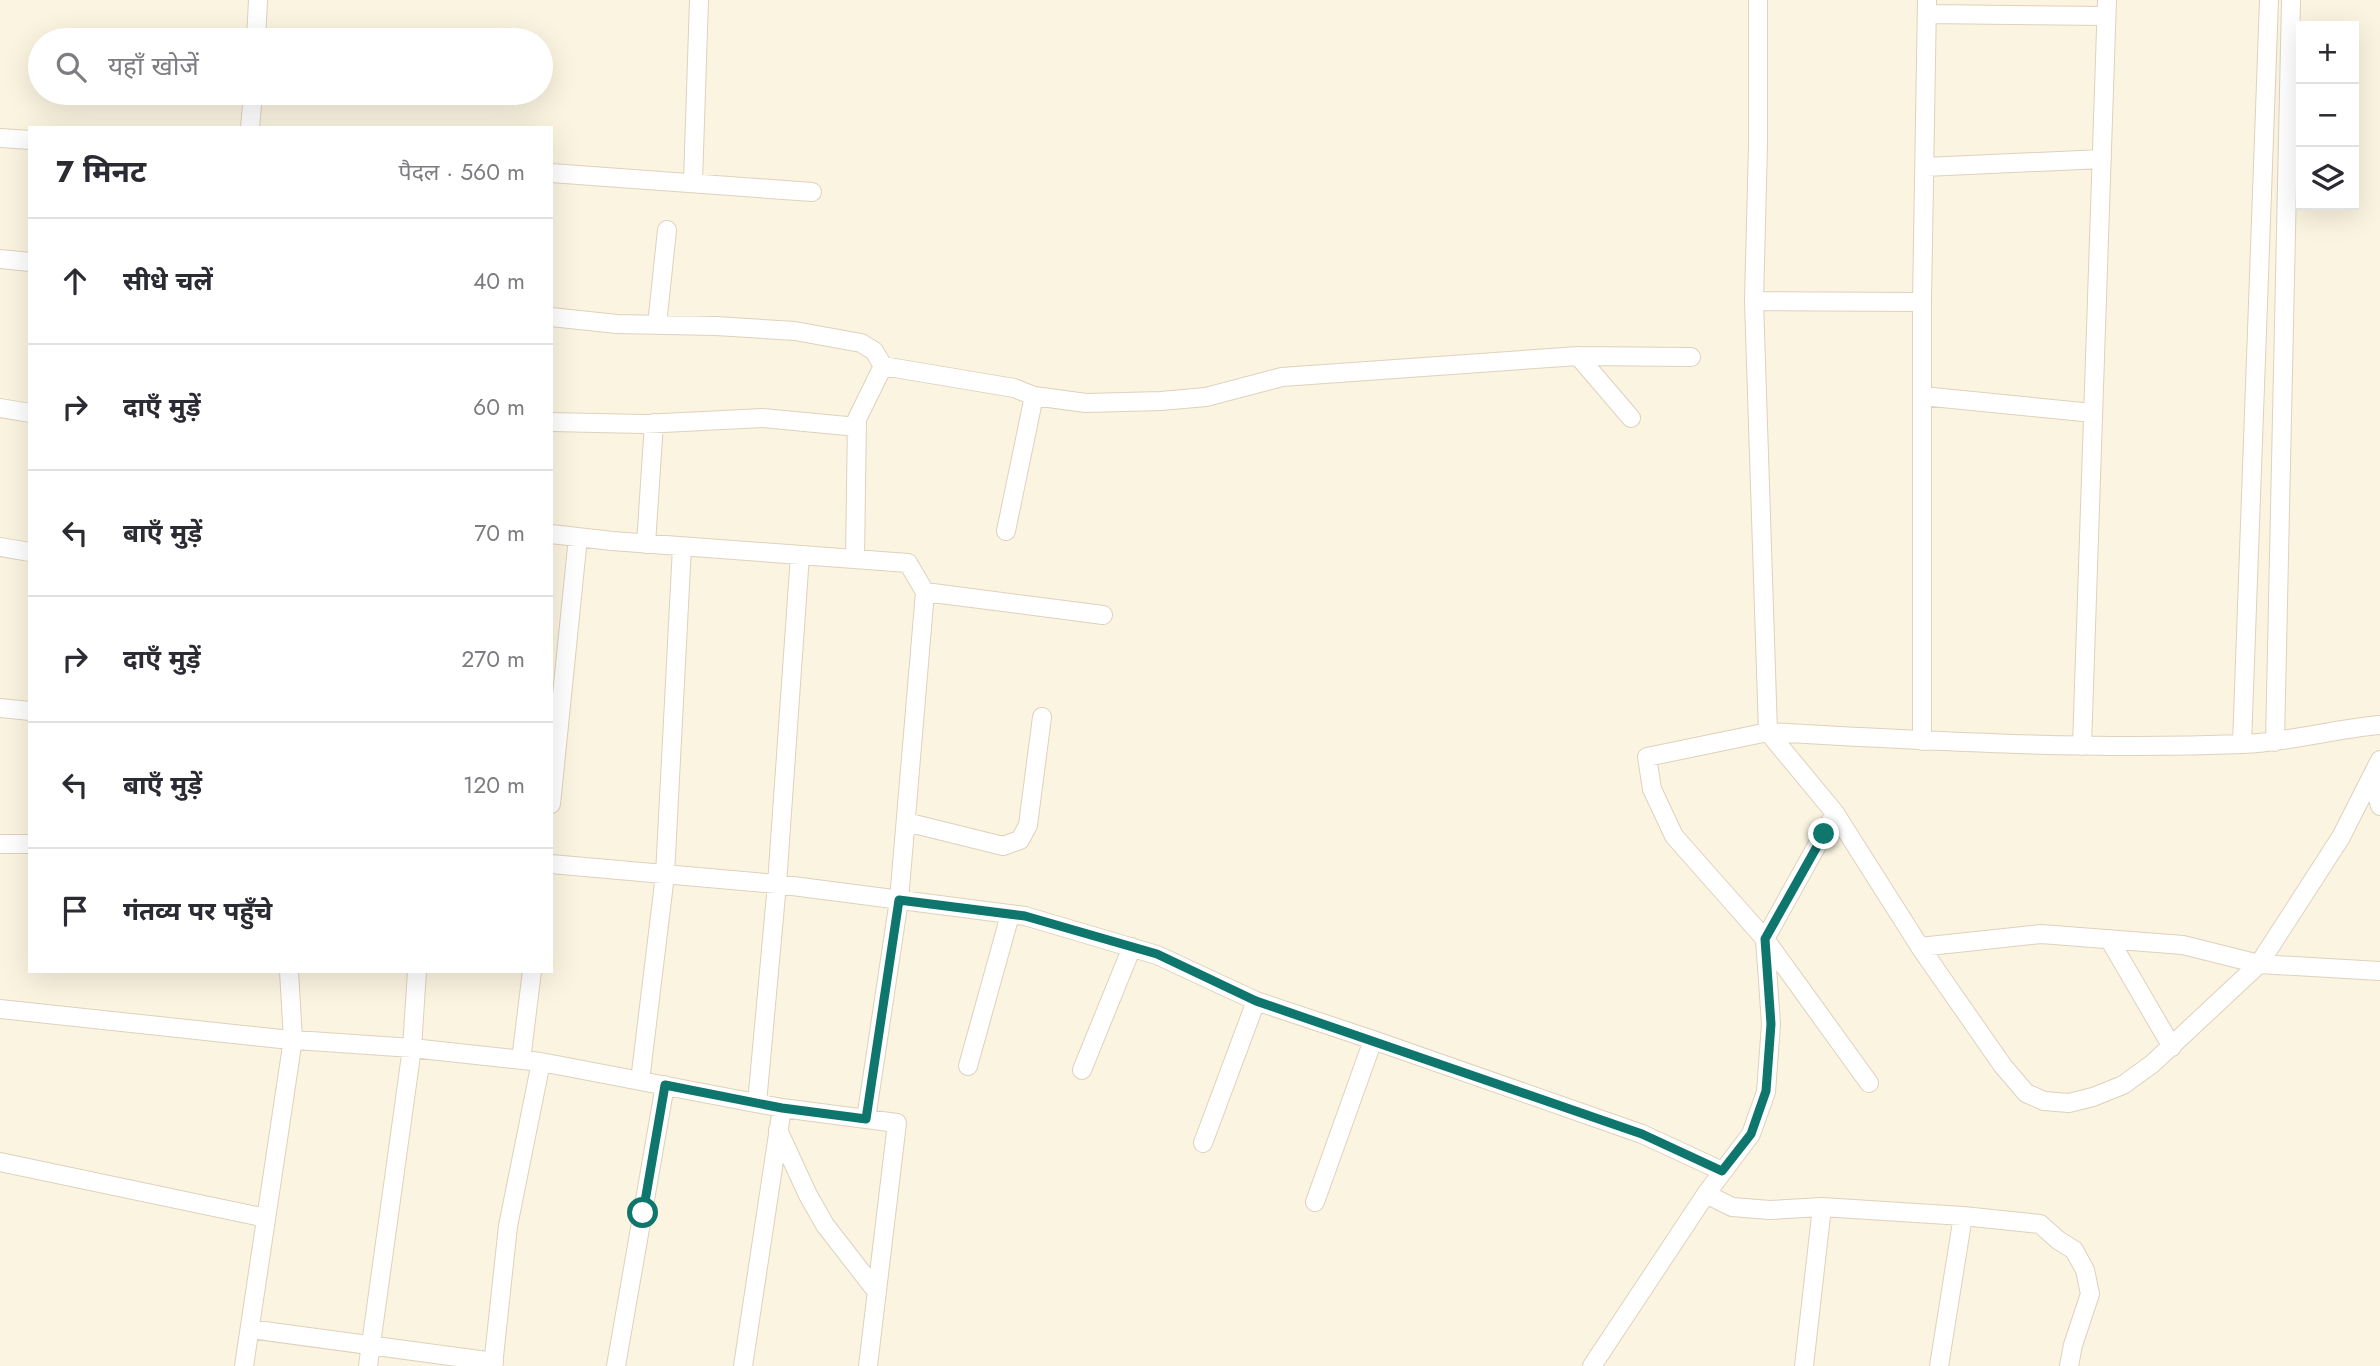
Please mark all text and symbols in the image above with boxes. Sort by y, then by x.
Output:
map controls [2296,21,2359,210]
button: + [2296,21,2359,84]
search box [28,28,553,105]
text: यहाँ खोजें [108,47,199,85]
icon: search [52,48,90,86]
button: − [2296,84,2359,147]
button: layers [2296,147,2359,210]
text: 7 मिनट [56,150,146,193]
text: पैदल · 560 m [399,155,525,189]
icon: ahead [56,262,94,300]
text: सीधे चलें [123,262,213,300]
text: 40 m [473,264,525,298]
icon: right [56,388,94,426]
text: दाएँ मुड़ें [123,388,201,426]
text: 60 m [473,390,525,424]
icon: left [56,514,94,552]
text: बाएँ मुड़ें [123,514,202,552]
text: 70 m [474,516,525,550]
icon: right [56,640,94,678]
text: दाएँ मुड़ें [123,640,201,678]
text: 270 m [461,642,525,676]
icon: left [56,766,94,804]
text: बाएँ मुड़ें [123,766,202,804]
text: 120 m [463,768,525,802]
route end [1808,818,1839,849]
icon: arrive [56,892,94,930]
text: गंतव्य पर पहुँचे [123,892,272,930]
route start [627,1197,658,1228]

